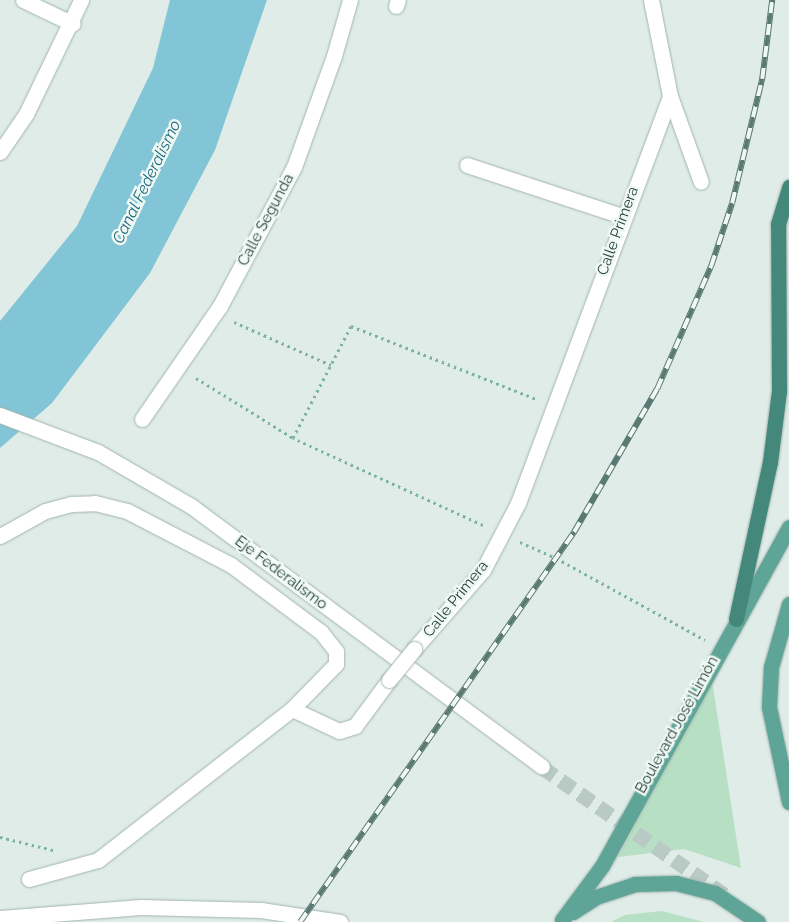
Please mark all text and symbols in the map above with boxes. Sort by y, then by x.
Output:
water label: Canal Federalismo [109,117,185,247]
street label: Calle Segunda [234,171,298,269]
street label: Calle Primera [594,184,642,278]
street label: Eje Federalismo [231,532,331,614]
street label: Calle Primera [420,557,492,641]
street label: Boulevard José Limón [632,653,722,797]

